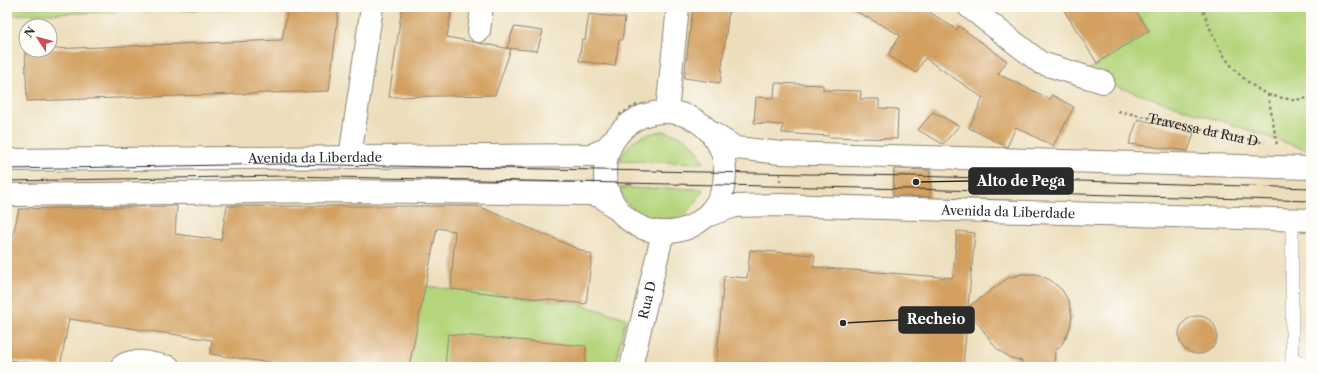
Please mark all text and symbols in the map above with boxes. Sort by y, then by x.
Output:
north arrow [18,18,58,58]
text: N [21,24,39,40]
street label: Travessa da Rua D [1146,110,1260,149]
street label: Avenida da Liberdade [247,149,382,166]
callout: Alto de Pega [969,168,1073,194]
text: Alto de Pega [976,172,1066,190]
street label: Avenida da Liberdade [940,202,1075,221]
street label: Rua D [635,279,659,320]
callout: Recheio [899,307,974,333]
text: Recheio [907,310,965,328]

